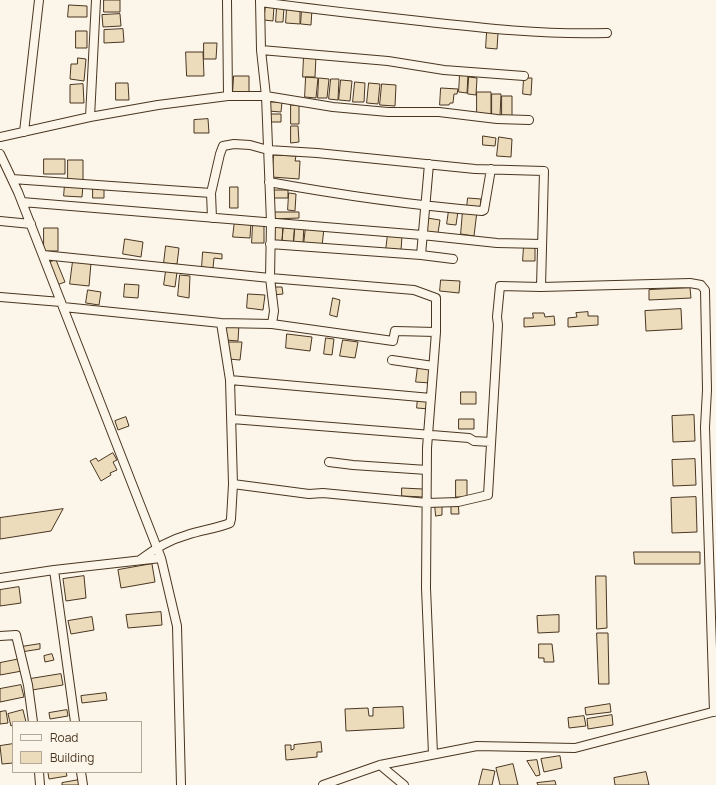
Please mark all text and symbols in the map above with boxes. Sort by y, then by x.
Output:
legend [12,721,142,773]
text: Road [50,729,78,746]
text: Building [50,749,94,766]

